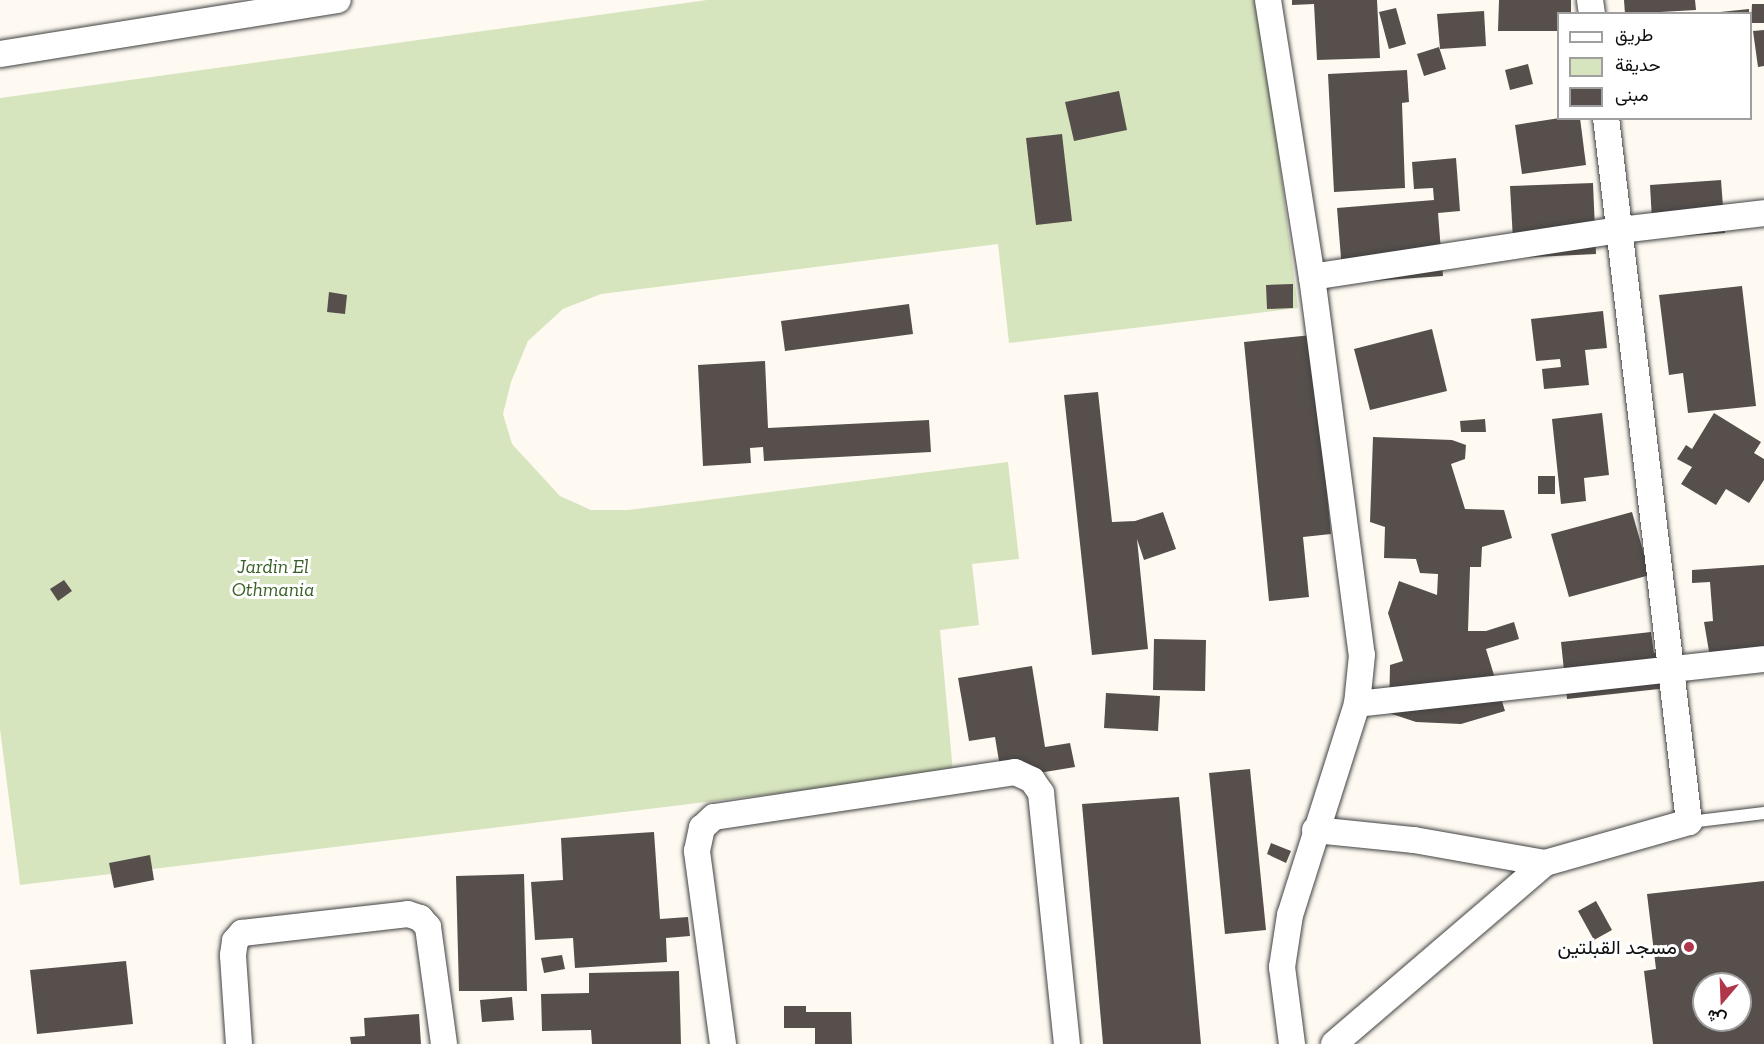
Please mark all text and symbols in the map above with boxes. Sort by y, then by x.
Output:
legend [1557,12,1752,120]
text: طريق [1615,24,1653,46]
text: حديقة [1615,54,1661,76]
text: مبنى [1615,84,1649,106]
park label: Jardin El Othmania [232,554,314,601]
place label: مسجد القبلتين [1557,935,1677,959]
marker: مسجد القبلتين [1682,940,1696,954]
north arrow [1692,972,1752,1032]
text: ش [1704,1005,1729,1030]

